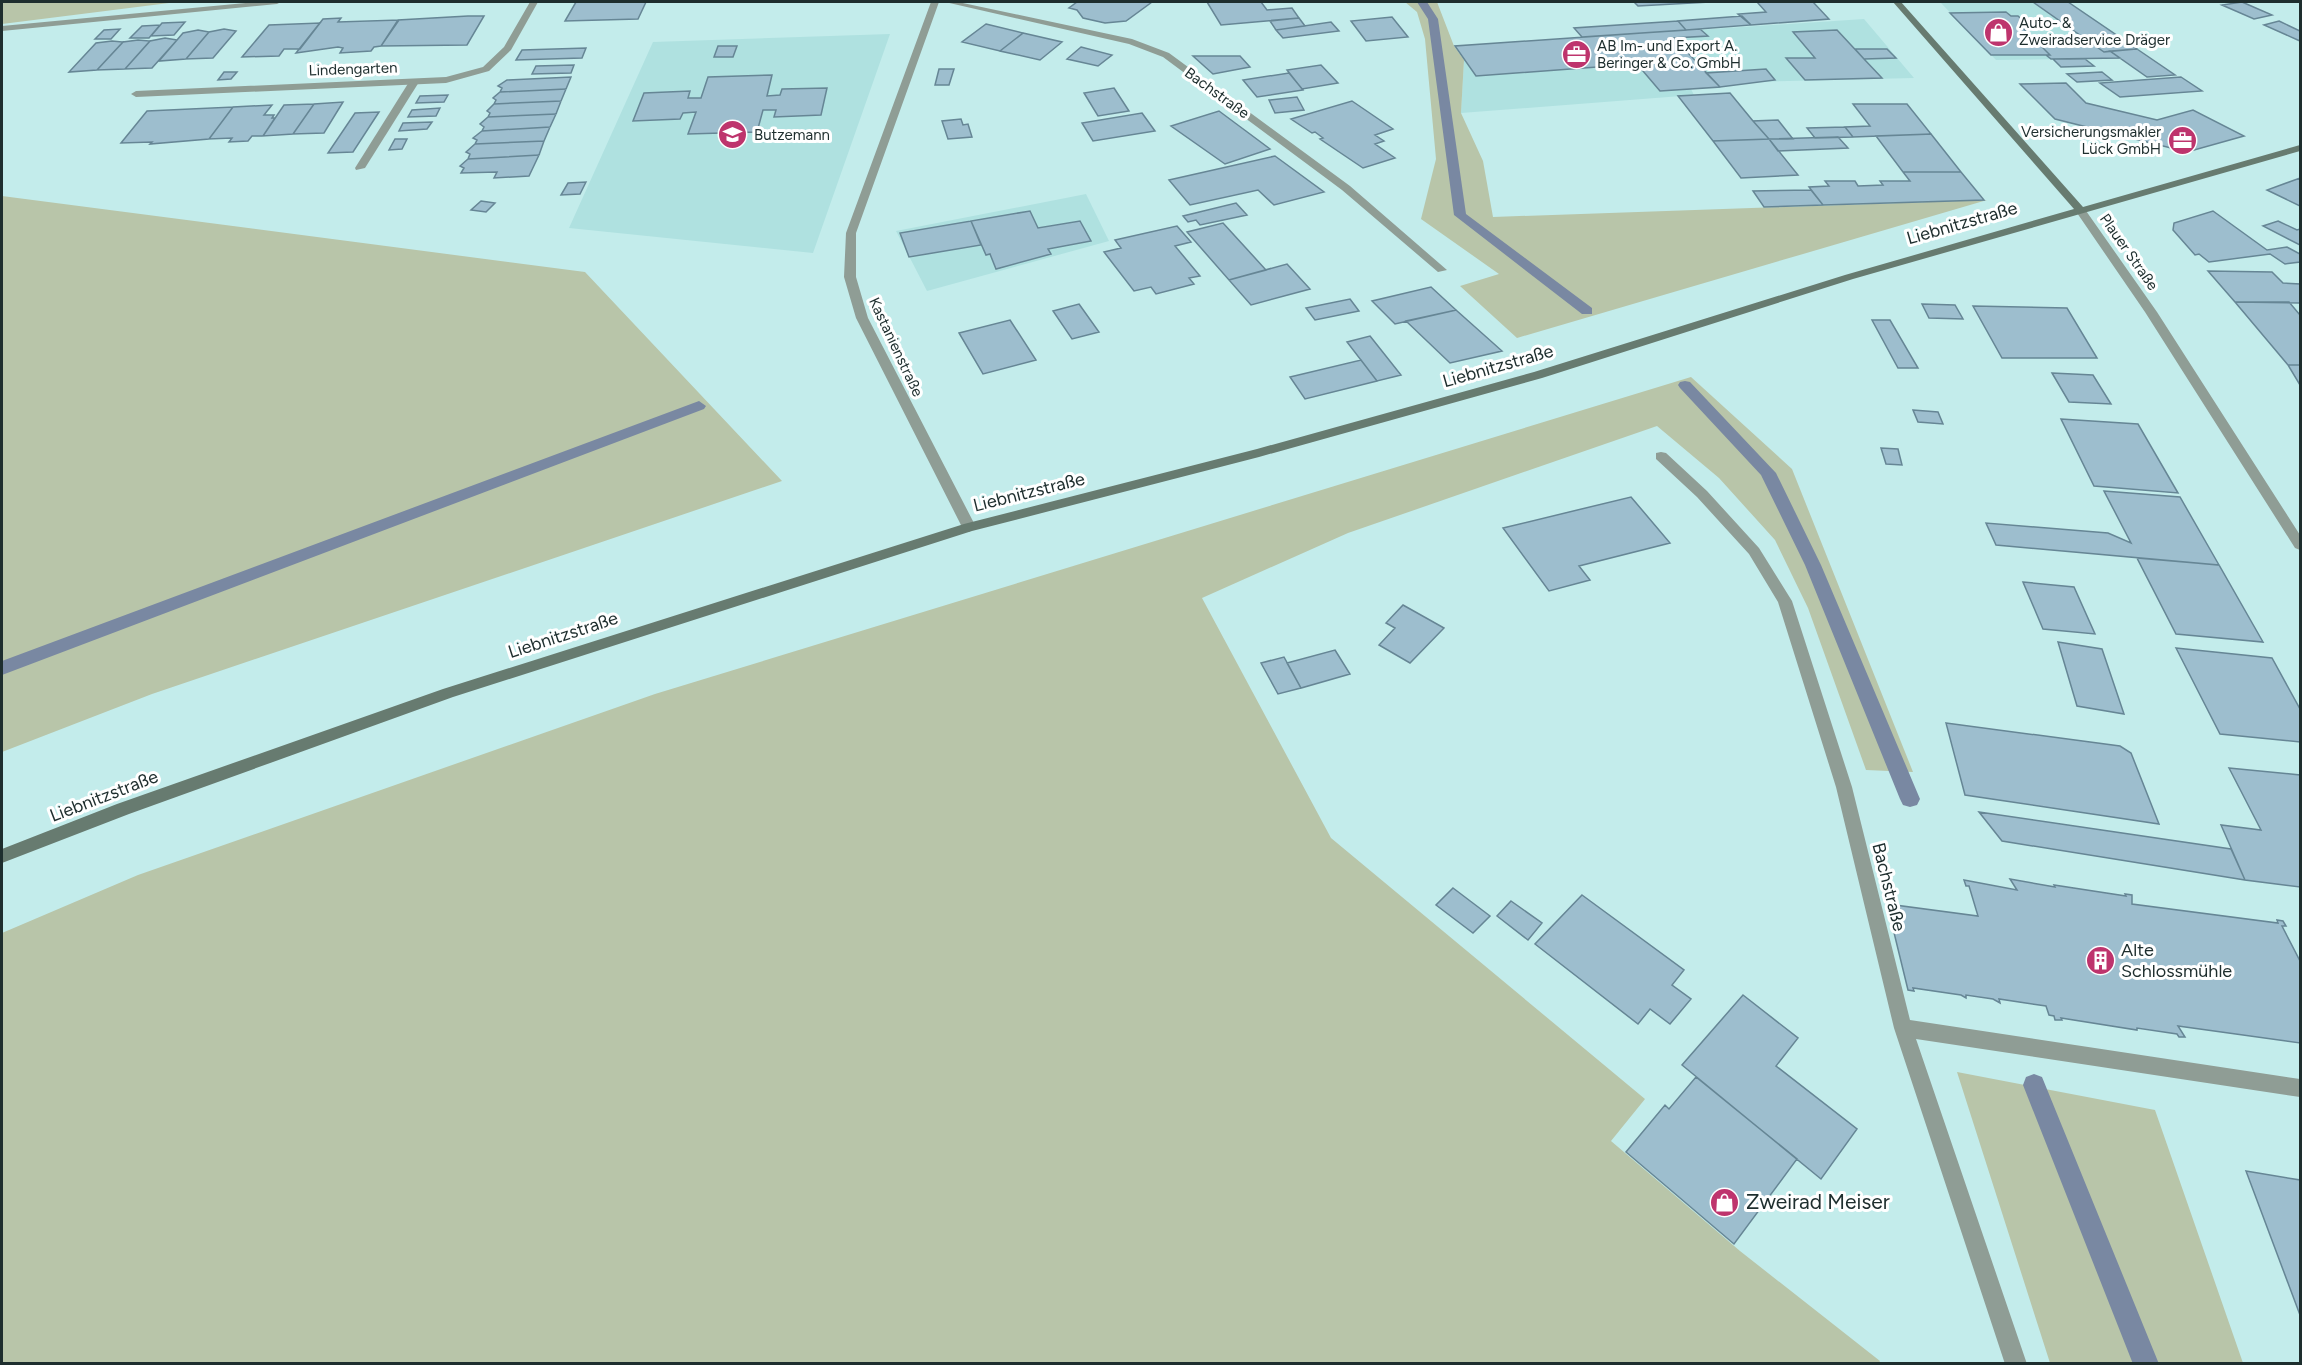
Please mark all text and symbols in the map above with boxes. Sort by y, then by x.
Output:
place label: Auto- & Zweiradservice Dräger [2019,14,2170,49]
shop icon: Auto- & Zweiradservice Dräger [1982,16,2014,48]
place label: AB Im- und Export A. Beringer & Co. GmbH [1597,37,1741,72]
office icon: AB Im- und Export A. Beringer & Co. GmbH [1560,39,1592,71]
street label: Lindengarten [308,58,398,80]
street label: Bachstraße [1181,64,1253,122]
school or university icon: Butzemann [717,119,749,151]
place label: Versicherungsmakler Lück GmbH [2021,123,2161,158]
office icon: Versicherungsmakler Lück GmbH [2166,125,2198,157]
place label: Butzemann [754,126,830,144]
street label: Liebnitzstraße [1904,197,2020,249]
street label: Plauer Straße [2096,210,2162,294]
street label: Kastanienstraße [865,295,927,399]
street label: Liebnitzstraße [1440,340,1556,392]
street label: Liebnitzstraße [971,467,1087,516]
street label: Liebnitzstraße [505,607,621,663]
street label: Liebnitzstraße [47,765,161,827]
street label: Bachstraße [1867,840,1911,934]
place label: Alte Schlossmühle [2121,939,2232,982]
building icon: Alte Schlossmühle [2084,944,2116,976]
shop icon: Zweirad Meiser [1709,1186,1741,1218]
place label: Zweirad Meiser [1746,1189,1890,1214]

